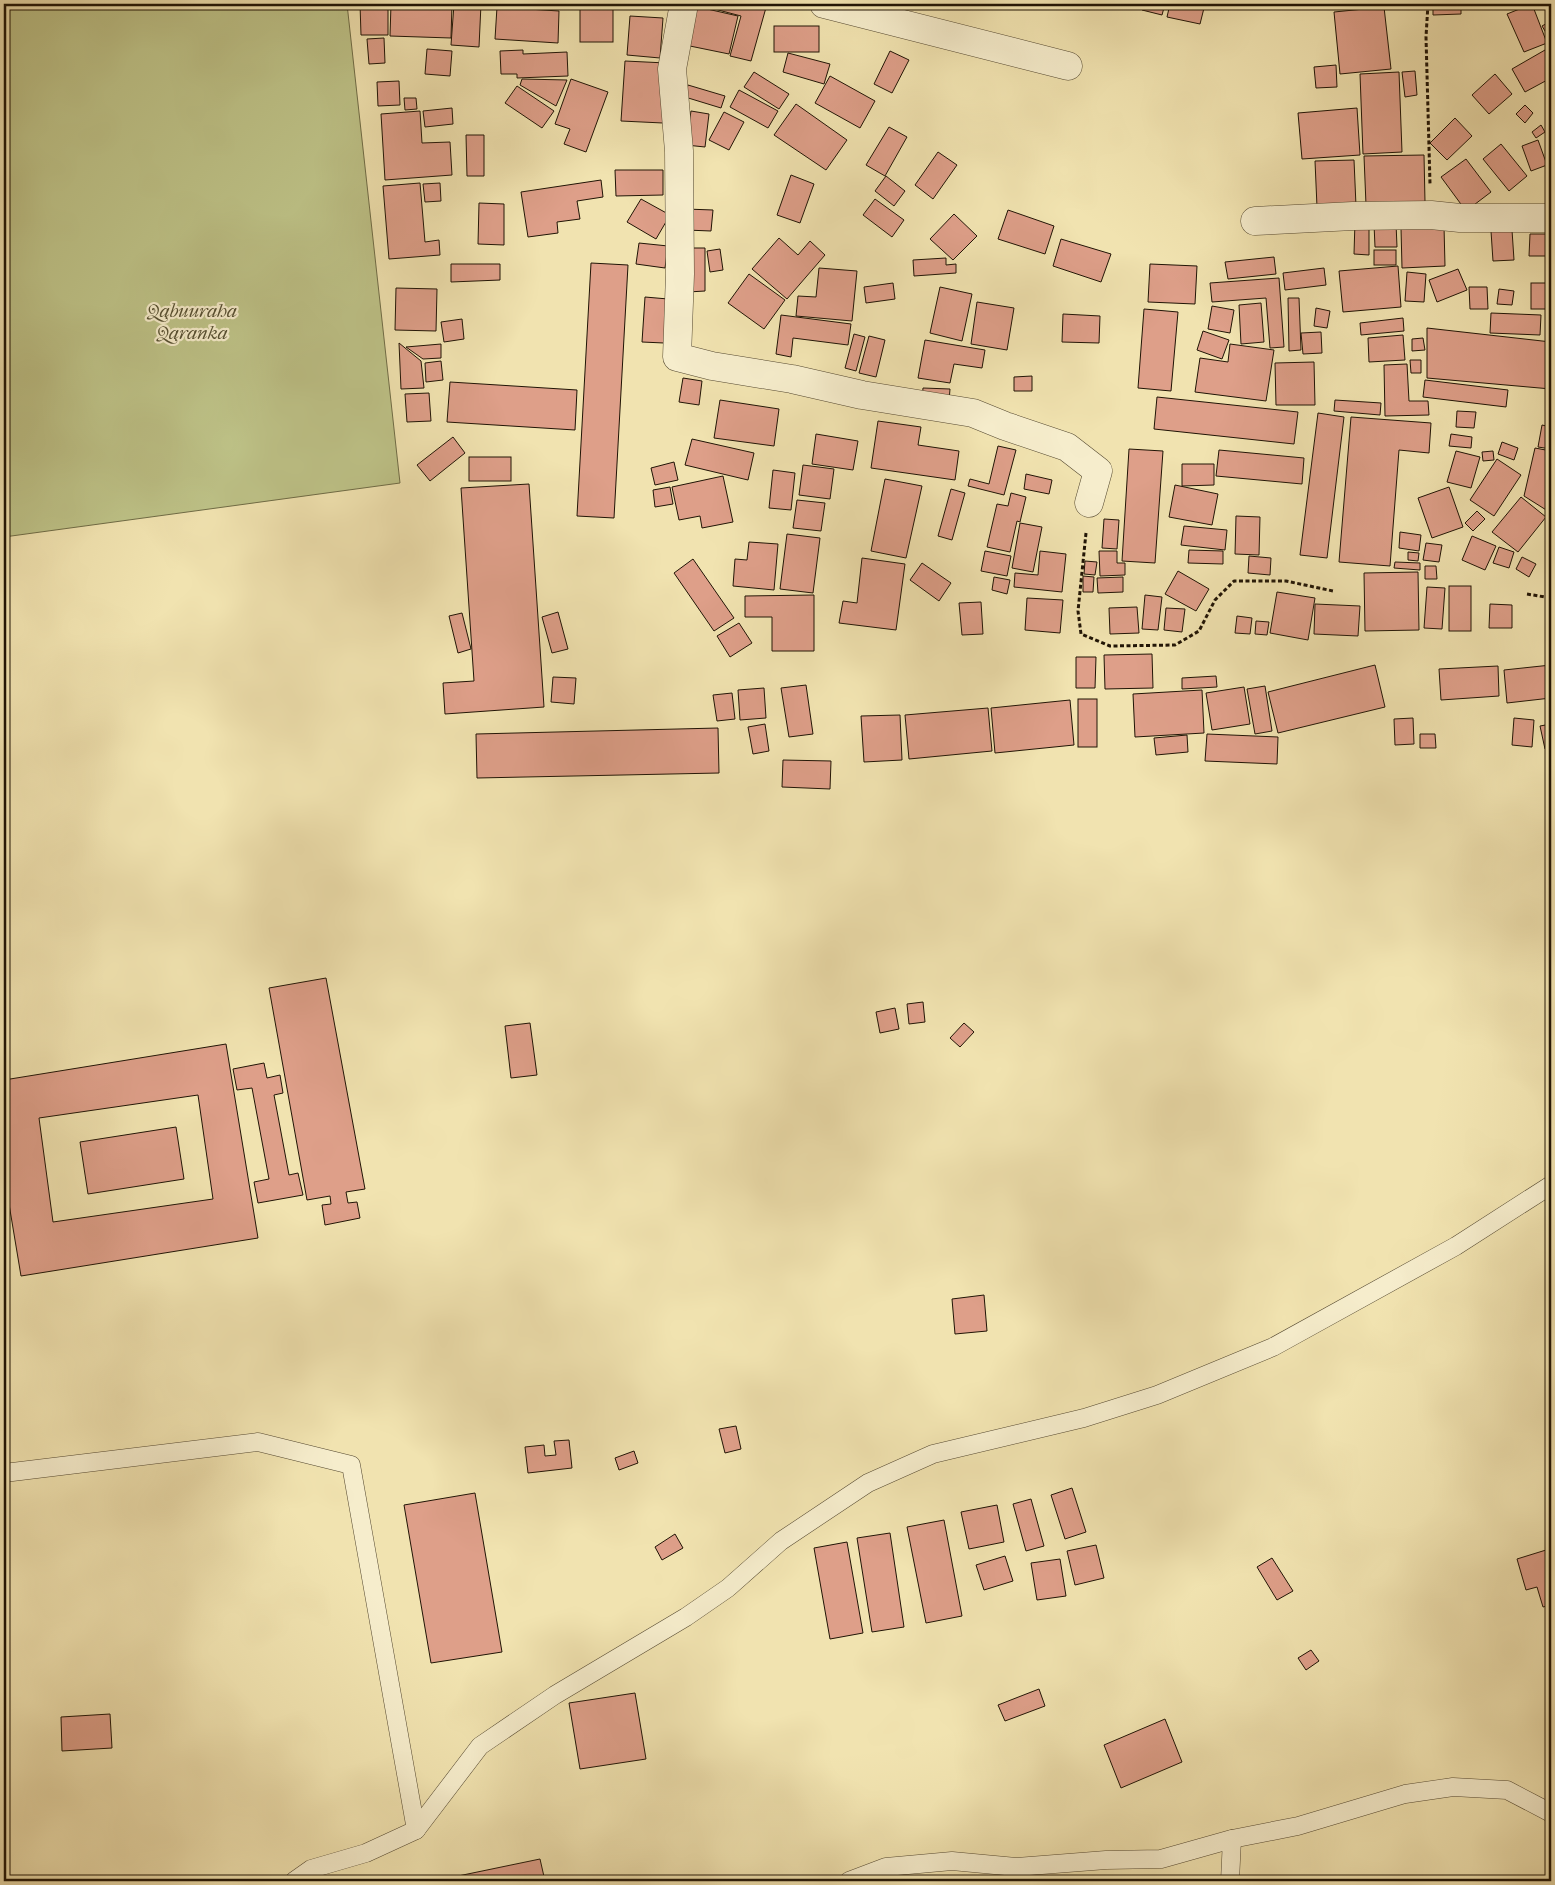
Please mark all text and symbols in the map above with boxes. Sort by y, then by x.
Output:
park label: Qabuuraha Qaranka [146,300,237,344]

